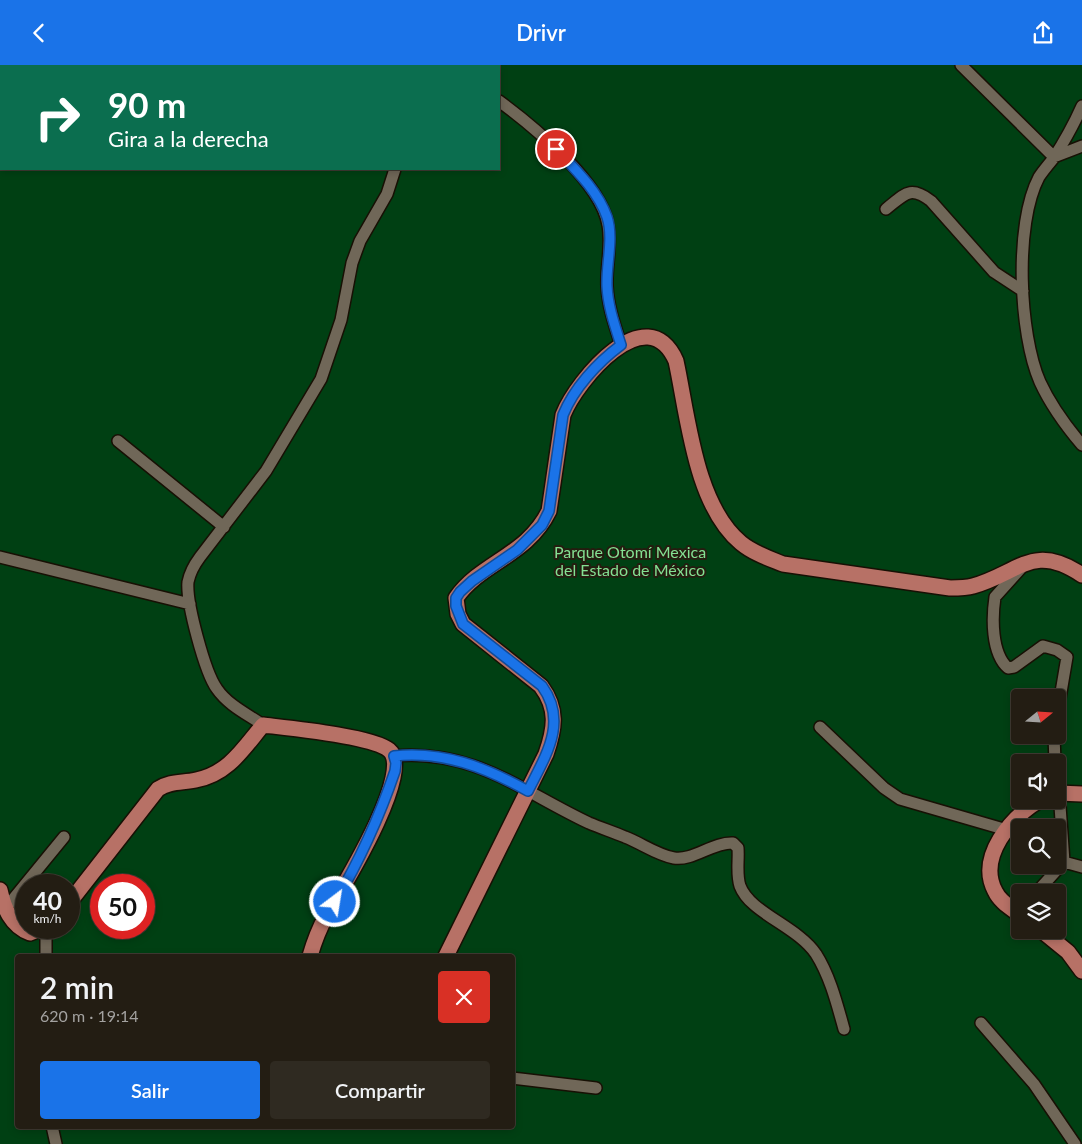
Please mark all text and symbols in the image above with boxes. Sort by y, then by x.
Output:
icon: back [25,19,53,47]
text: Drivr [516,19,566,46]
icon: share [1029,19,1057,47]
text: 90 m [108,83,186,125]
icon: right [25,85,90,150]
text: Gira a la derecha [108,125,269,152]
pin [535,128,577,170]
icon: arrive [542,135,570,163]
park label: Parque Otomí Mexica del Estado de México [554,542,706,579]
north arrow [1011,689,1066,744]
map controls [1011,689,1066,939]
button: sound [1011,754,1066,809]
button: search [1011,819,1066,874]
speed limit sign: 50 [90,874,155,939]
position arrow [308,875,360,927]
button: layers [1011,884,1066,939]
text: 40 [33,885,62,915]
text: km/h [33,911,62,926]
text: 2 min [40,969,114,1005]
button: close [438,971,490,1023]
text: 620 m · 19:14 [40,1006,139,1025]
button: Salir [40,1061,260,1119]
button: Compartir [270,1061,490,1119]

